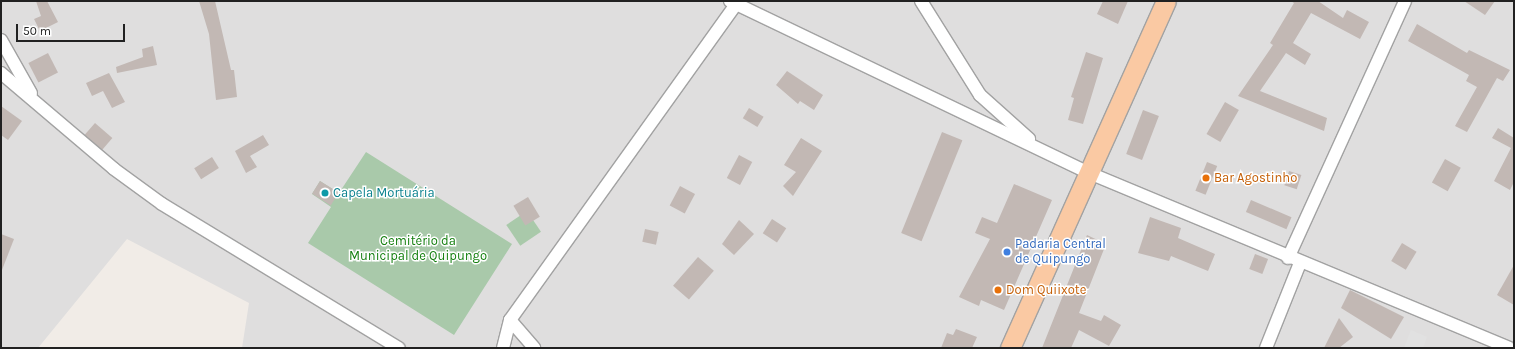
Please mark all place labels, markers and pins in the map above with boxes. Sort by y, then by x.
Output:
place label: Bar Agostinho [1214,170,1297,186]
marker: Bar Agostinho [1201,173,1211,183]
place label: Capela Mortuária [333,185,435,201]
marker: Capela Mortuária [320,188,330,198]
place label: Padaria Central de Quipungo [1015,237,1106,268]
marker: Padaria Central de Quipungo [1002,247,1012,257]
place label: Dom Quiixote [1006,282,1086,298]
marker: Dom Quiixote [993,285,1003,295]

